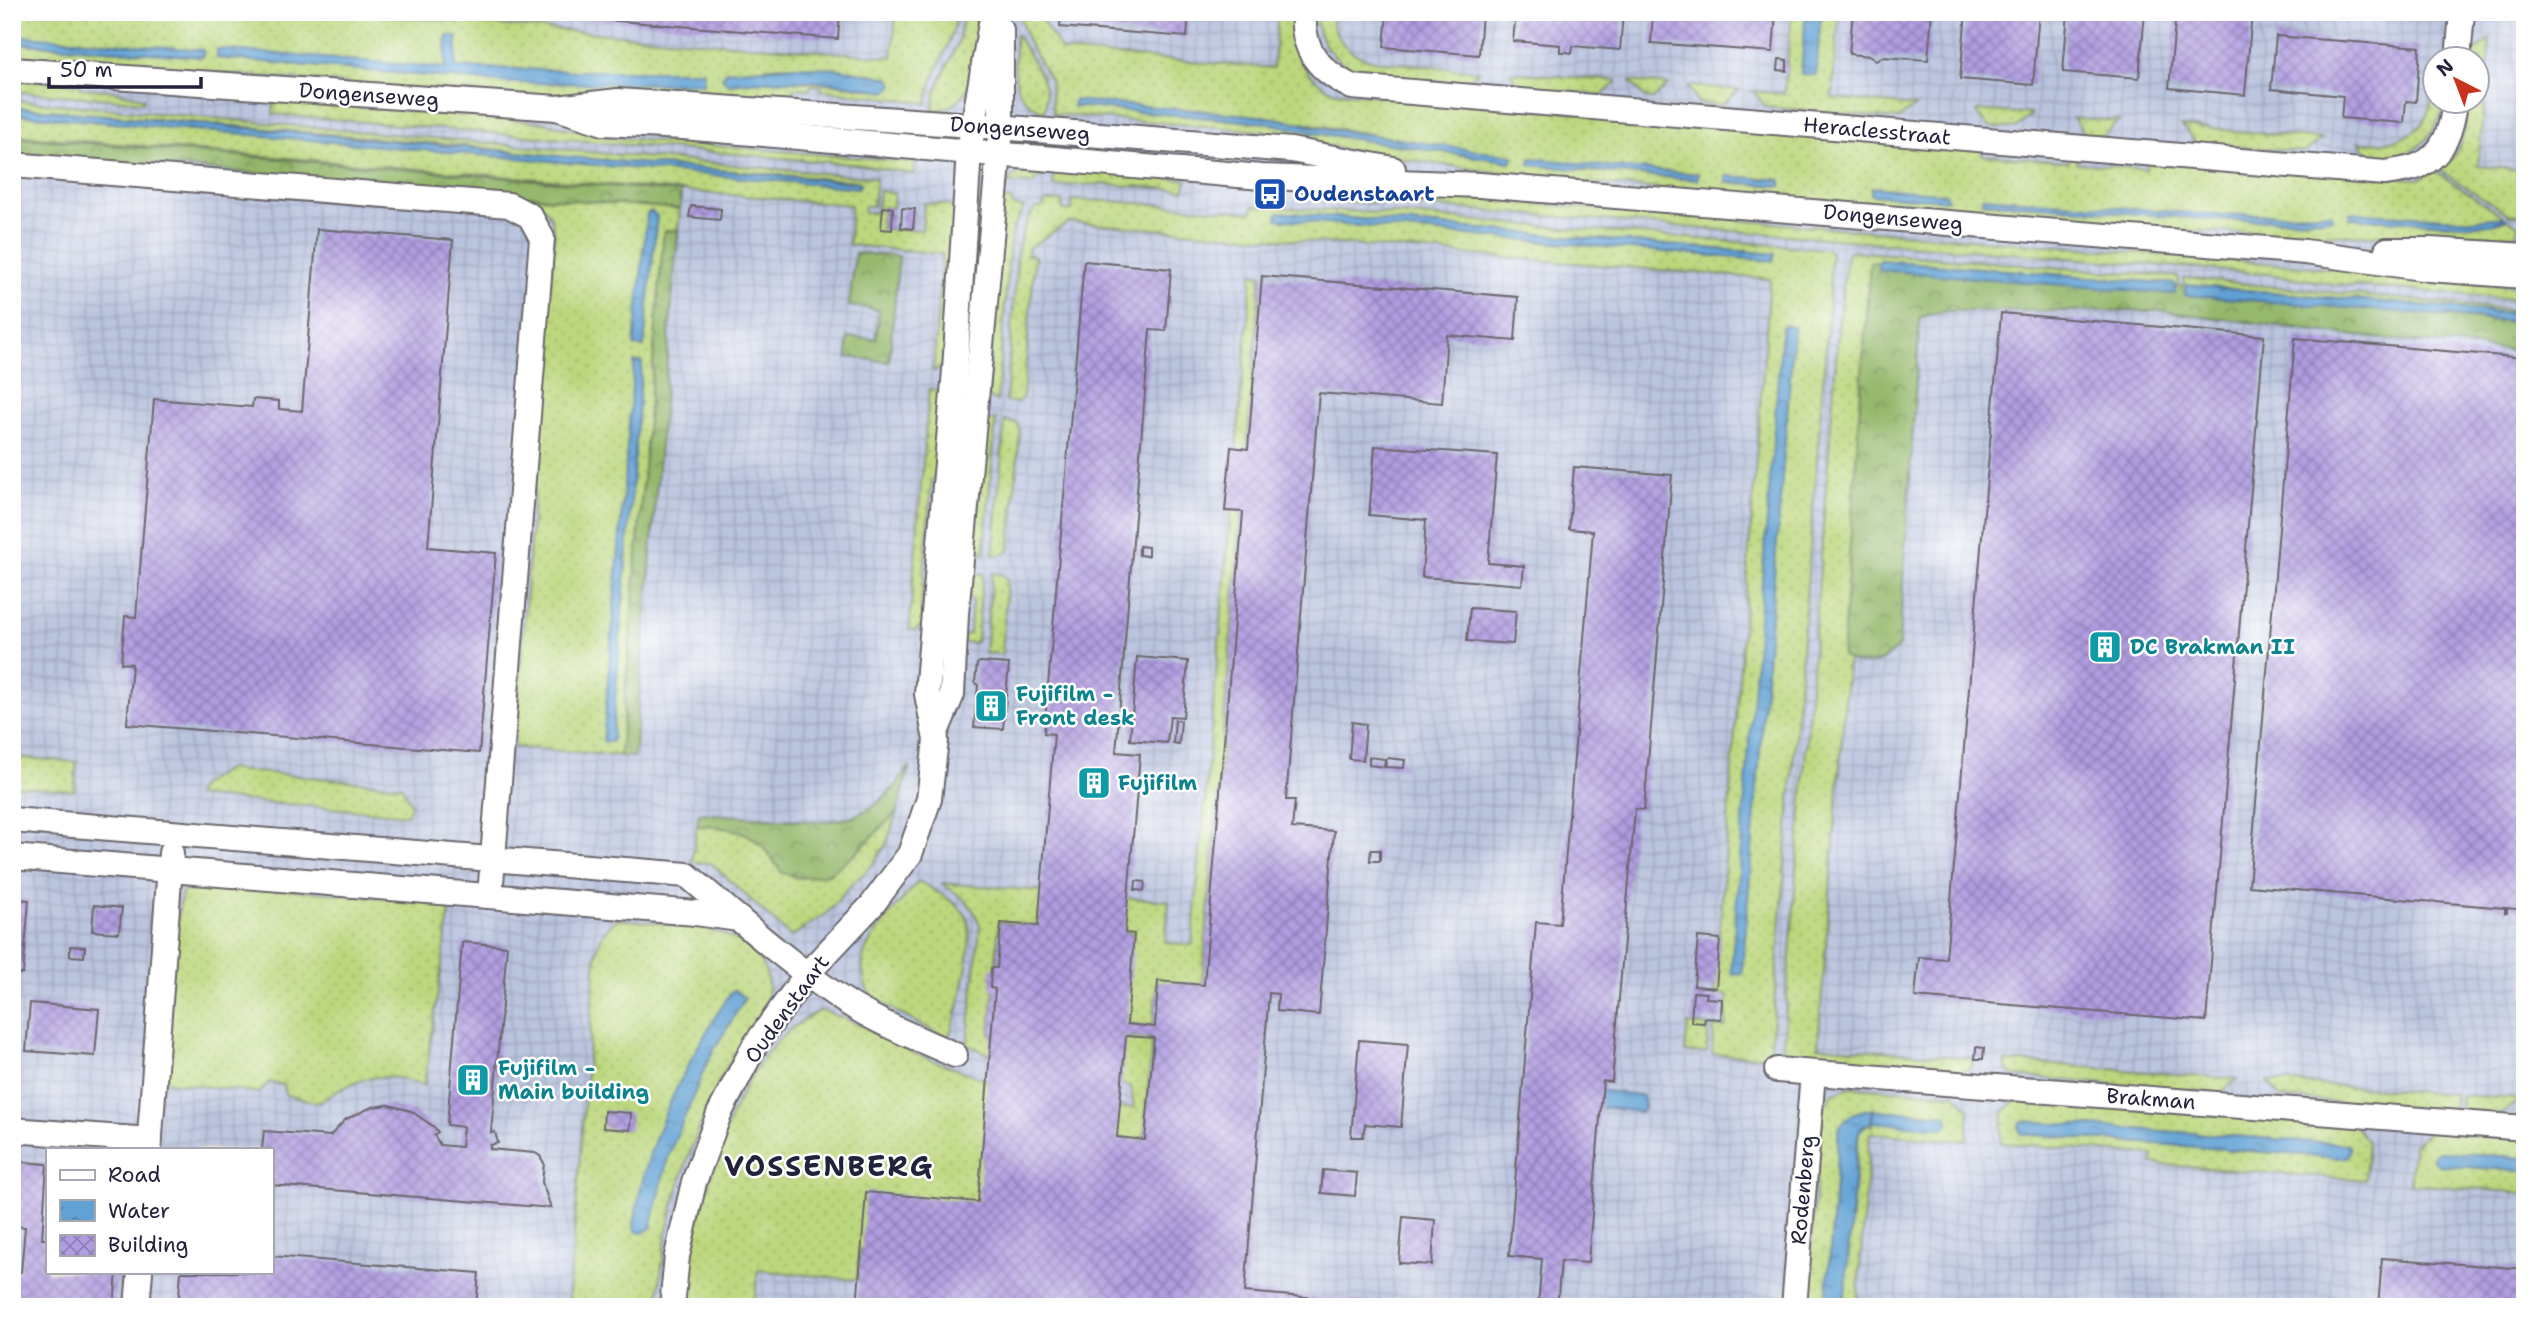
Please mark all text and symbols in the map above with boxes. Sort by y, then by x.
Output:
scale bar [49,46,201,90]
north arrow [2422,46,2492,116]
text: N [2431,53,2459,82]
text: 50 m [60,56,113,84]
street label: Dongenseweg [298,76,440,114]
street label: Dongenseweg [949,110,1091,148]
street label: Heraclesstraat [1802,111,1952,151]
bus stop icon: Oudenstaart [1251,175,1289,213]
place label: Oudenstaart [1294,180,1434,208]
street label: Dongenseweg [1822,198,1964,238]
building icon: DC Brakman II [2086,628,2124,666]
place label: DC Brakman II [2130,633,2295,661]
place label: Fujifilm - Front desk [1016,680,1135,732]
building icon: Fujifilm - Front desk [972,687,1010,725]
building icon: Fujifilm [1075,764,1113,802]
place label: Fujifilm [1118,769,1197,797]
street label: Oudenstaart [738,949,836,1069]
place label: Fujifilm - Main building [498,1054,649,1106]
building icon: Fujifilm - Main building [454,1061,492,1099]
street label: Brakman [2105,1082,2197,1116]
street label: Rodenberg [1784,1134,1822,1246]
district label: VOSSENBERG [724,1147,934,1185]
legend [46,1148,273,1274]
text: Road [108,1161,161,1189]
text: Water [108,1197,170,1225]
text: Building [108,1231,188,1259]

